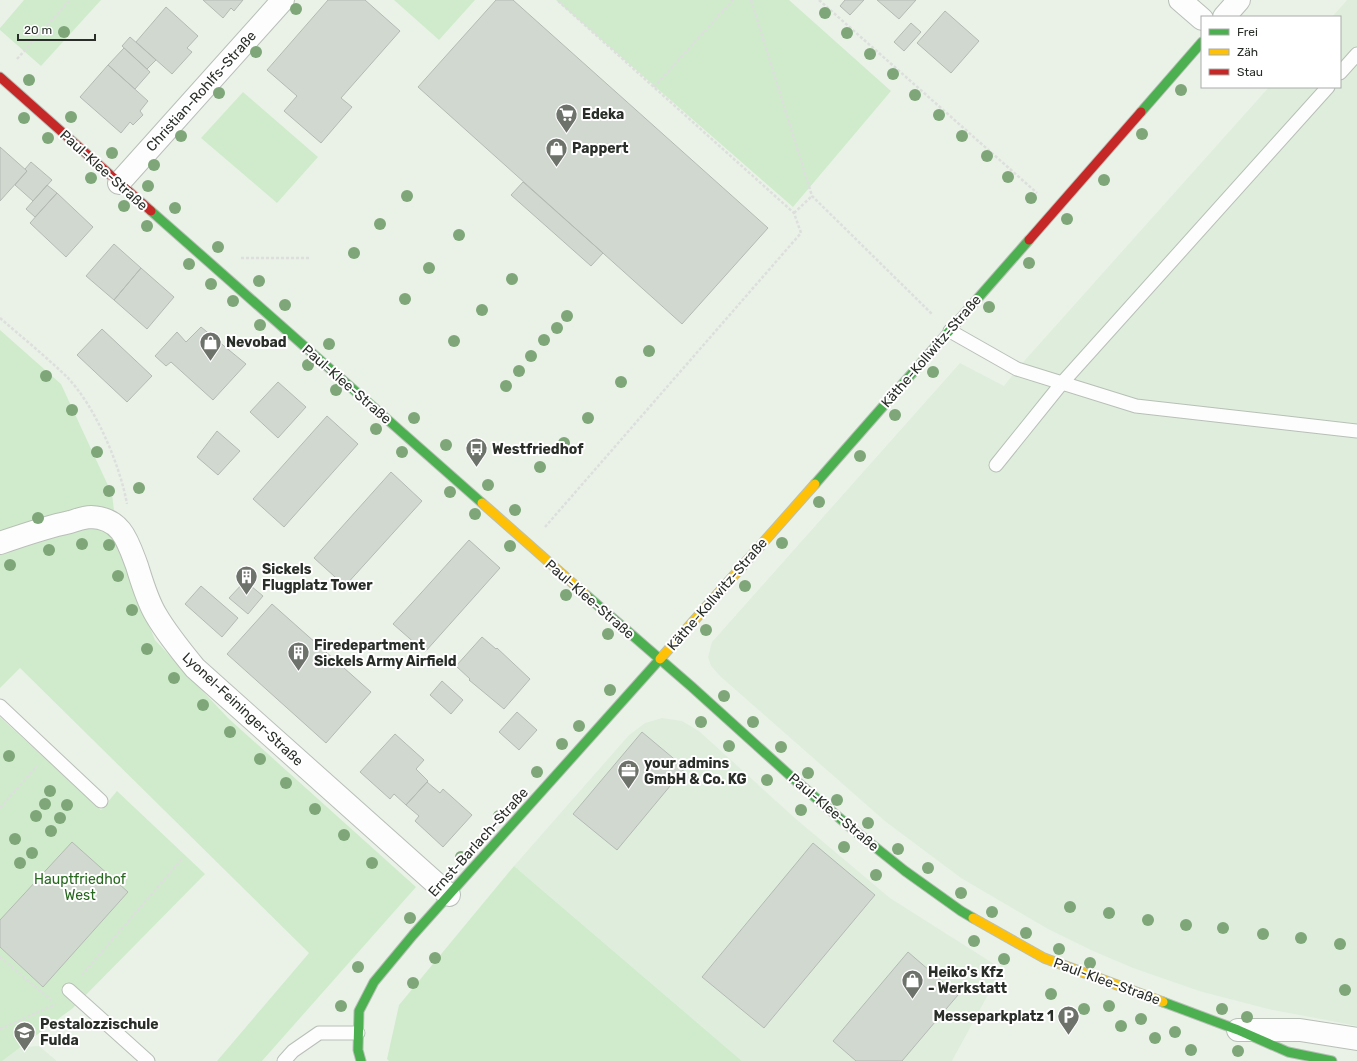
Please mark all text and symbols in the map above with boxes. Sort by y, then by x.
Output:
scale bar [18,16,95,42]
legend [1201,16,1341,88]
text: 20 m [24,23,52,37]
text: Frei [1237,25,1258,39]
street label: Christian-Rohlfs-Straße [143,27,260,155]
text: Zäh [1237,45,1258,59]
text: Stau [1237,65,1263,79]
supermarket icon: Edeka [554,101,580,134]
place label: Edeka [582,106,624,123]
street label: Paul-Klee-Straße [56,126,151,214]
shop icon: Pappert [544,135,570,168]
place label: Pappert [572,140,629,157]
street label: Käthe-Kollwitz-Straße [878,291,985,411]
shop icon: Nevobad [197,329,223,362]
place label: Nevobad [226,334,287,351]
street label: Paul-Klee-Straße [299,341,395,428]
bus stop icon: Westfriedhof [463,436,489,469]
place label: Westfriedhof [492,441,584,458]
street label: Käthe-Kollwitz-Straße [664,534,771,654]
street label: Paul-Klee-Straße [542,556,638,643]
place label: Sickels Flugplatz Tower [262,561,373,594]
building icon: Sickels Flugplatz Tower [233,564,259,597]
place label: Firedepartment Sickels Army Airfield [314,637,457,670]
building icon: Firedepartment Sickels Army Airfield [286,640,312,673]
street label: Lyonel-Feininger-Straße [179,649,307,770]
place label: your admins GmbH & Co. KG [644,755,747,788]
office icon: your admins GmbH & Co. KG [615,758,641,791]
street label: Paul-Klee-Straße [785,770,882,855]
street label: Ernst-Barlach-Straße [425,784,532,900]
park label: Hauptfriedhof West [34,871,127,904]
street label: Paul-Klee-Straße [1051,954,1163,1009]
place label: Heiko's Kfz - Werkstatt [928,964,1008,997]
shop icon: Heiko's Kfz - Werkstatt [900,967,926,1000]
parking icon: Messeparkplatz 1 [1056,1003,1082,1036]
place label: Messeparkplatz 1 [933,1008,1054,1025]
place label: Pestalozzischule Fulda [40,1016,159,1049]
school or university icon: Pestalozzischule Fulda [12,1019,38,1052]

